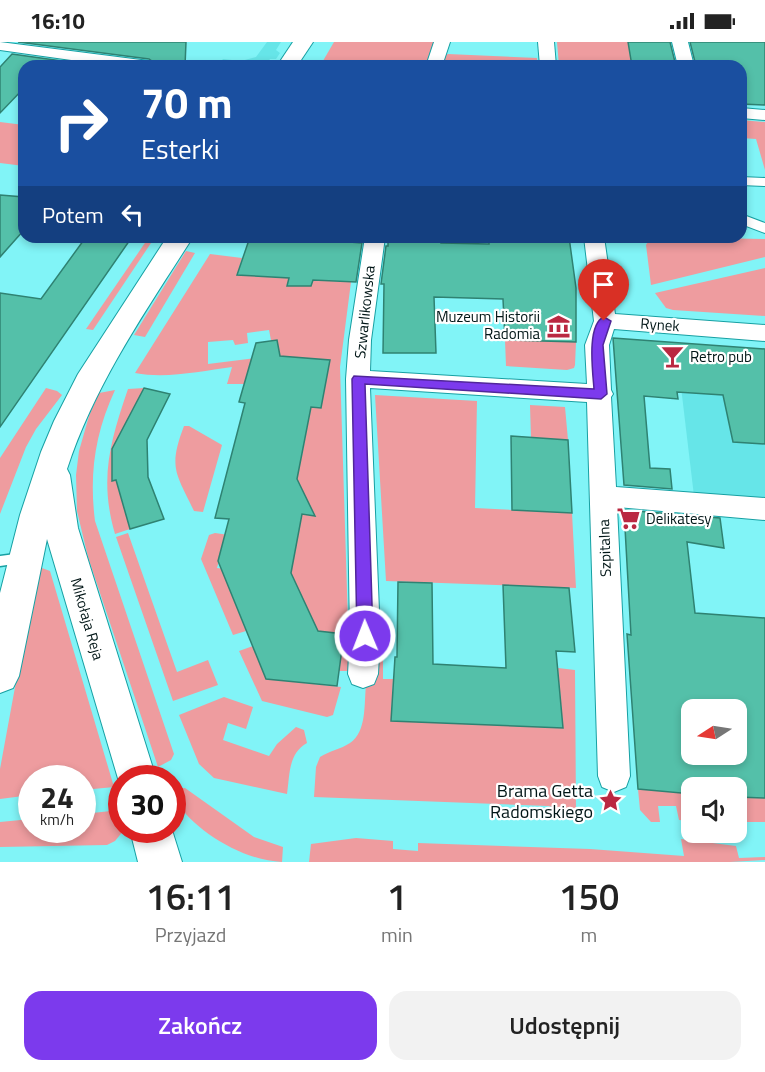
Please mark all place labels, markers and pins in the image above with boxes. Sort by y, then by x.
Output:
pin [578,259,629,321]
place label: Muzeum Historii Radomia [436,305,540,345]
museum icon: Muzeum Historii Radomia [545,313,571,339]
bar icon: Retro pub [659,344,685,370]
place label: Retro pub [690,345,752,368]
supermarket icon: Delikatesy [615,506,641,532]
place label: Delikatesy [646,507,712,530]
place label: Brama Getta Radomskiego [490,777,593,825]
place icon: Brama Getta Radomskiego [598,788,624,814]

